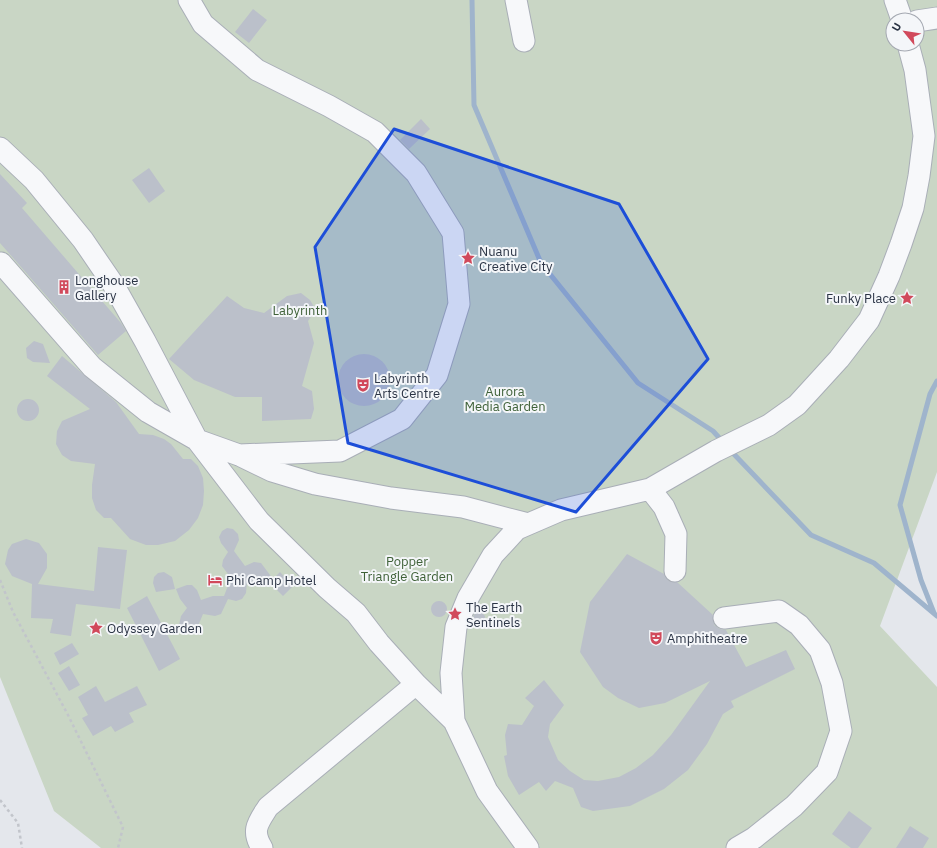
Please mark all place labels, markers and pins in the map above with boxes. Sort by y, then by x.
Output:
place label: Nuanu Creative City [479,243,553,275]
place icon: Nuanu Creative City [460,250,476,266]
place label: Longhouse Gallery [75,272,138,304]
building icon: Longhouse Gallery [56,279,72,295]
place label: Funky Place [826,290,896,307]
place icon: Funky Place [899,290,915,306]
place label: Labyrinth Arts Centre [374,370,440,402]
theatre icon: Labyrinth Arts Centre [355,377,371,393]
hotel icon: Phi Camp Hotel [207,572,223,588]
place label: Phi Camp Hotel [226,572,317,589]
place label: The Earth Sentinels [466,599,522,631]
place icon: The Earth Sentinels [447,606,463,622]
place icon: Odyssey Garden [88,620,104,636]
place label: Odyssey Garden [107,620,202,637]
theatre icon: Amphitheatre [648,630,664,646]
place label: Amphitheatre [667,630,747,647]

